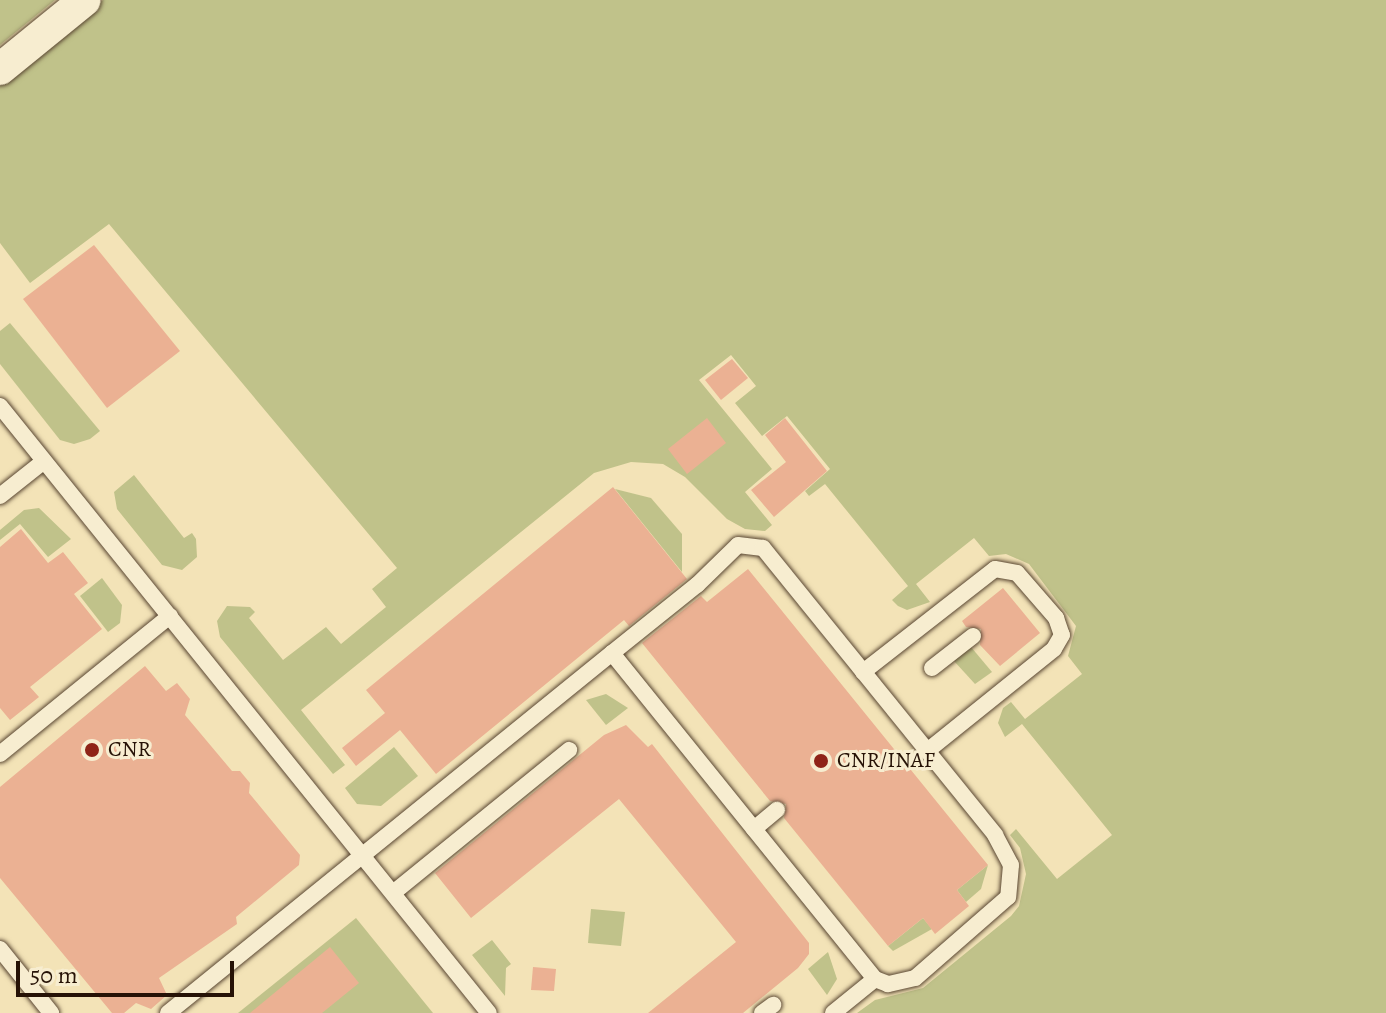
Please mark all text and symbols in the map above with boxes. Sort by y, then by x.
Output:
place label: CNR [108,737,151,763]
marker: CNR [83,741,101,759]
place label: CNR/INAF [837,748,935,774]
marker: CNR/INAF [812,752,830,770]
scale bar [20,945,238,995]
text: 50 m [30,959,78,991]

